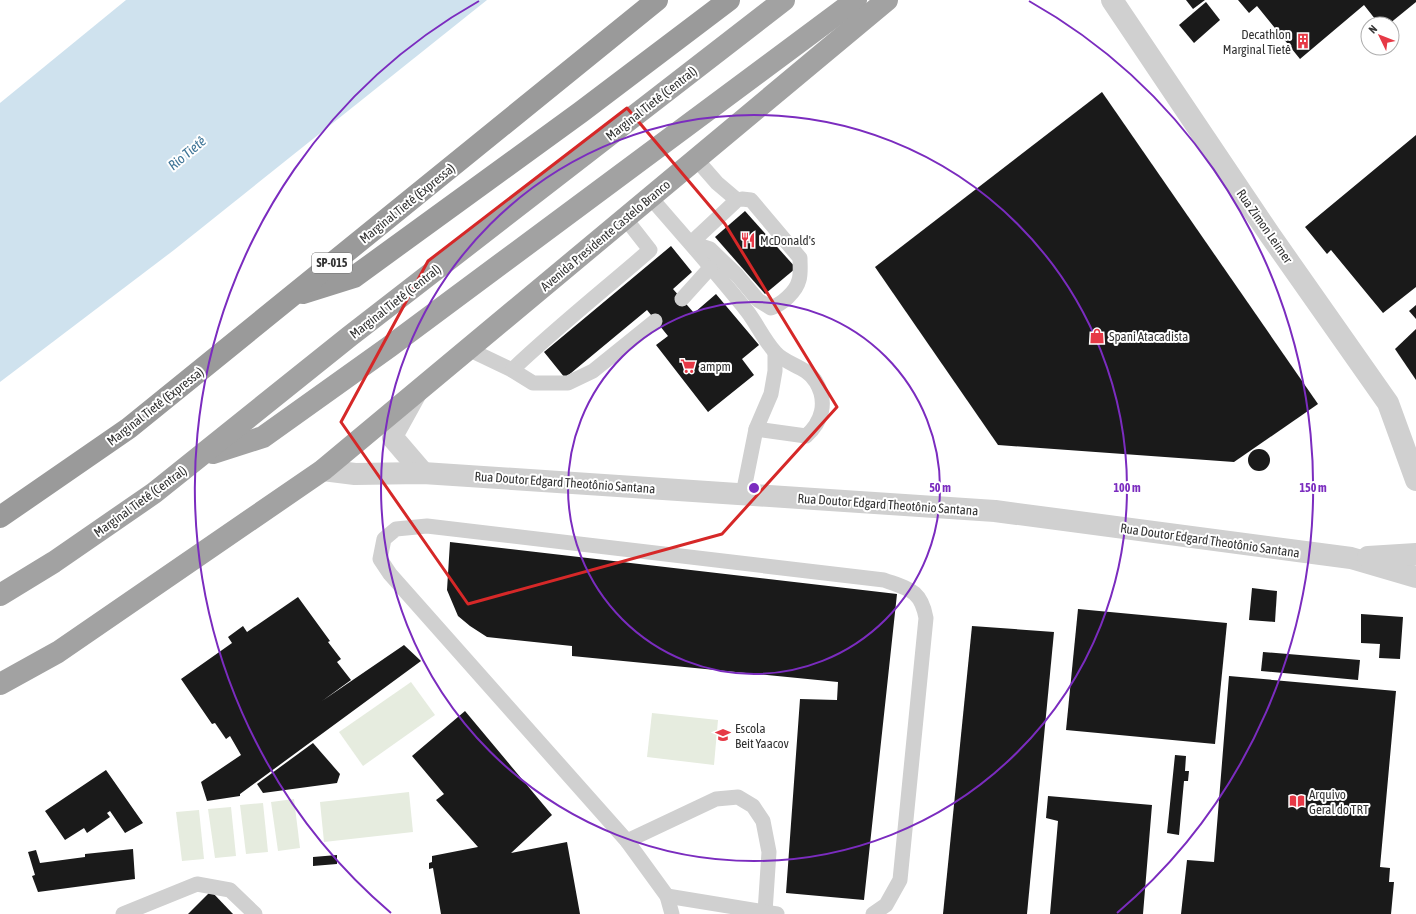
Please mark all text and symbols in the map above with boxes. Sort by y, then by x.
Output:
north arrow [1360,16,1400,56]
text: N [1366,23,1379,36]
place label: Decathlon Marginal Tietê [1223,27,1291,57]
building icon: Decathlon Marginal Tietê [1294,32,1312,50]
street label: Marginal Tietê (Central) [603,63,700,144]
water label: Rio Tietê [165,133,209,173]
street label: Marginal Tietê (Expressa) [357,160,458,246]
street label: Avenida Presidente Castelo Branco [538,177,673,294]
street label: Rua Zimon Leirner [1234,186,1296,266]
restaurant icon: McDonald's [739,231,757,249]
place label: McDonald's [760,233,816,248]
road number: SP-015 [312,253,352,273]
street label: Marginal Tietê (Central) [347,261,444,342]
shop icon: Spani Atacadista [1088,327,1106,345]
place label: Spani Atacadista [1109,329,1188,344]
supermarket icon: ampm [679,357,697,375]
place label: ampm [700,359,731,374]
street label: Marginal Tietê (Expressa) [104,364,206,449]
street label: Marginal Tietê (Central) [91,463,190,540]
street label: Rua Doutor Edgard Theotônio Santana [474,469,656,496]
centre of rings [747,481,761,495]
text: 50 m [929,481,951,495]
text: 100 m [1113,481,1141,495]
text: 150 m [1299,481,1327,495]
street label: Rua Doutor Edgard Theotônio Santana [797,491,979,518]
street label: Rua Doutor Edgard Theotônio Santana [1119,520,1301,561]
place label: Escola Beit Yaacov [735,721,789,751]
school or university icon: Escola Beit Yaacov [714,726,732,744]
place label: Arquivo Geral do TRT [1309,787,1369,817]
library icon: Arquivo Geral do TRT [1288,792,1306,810]

